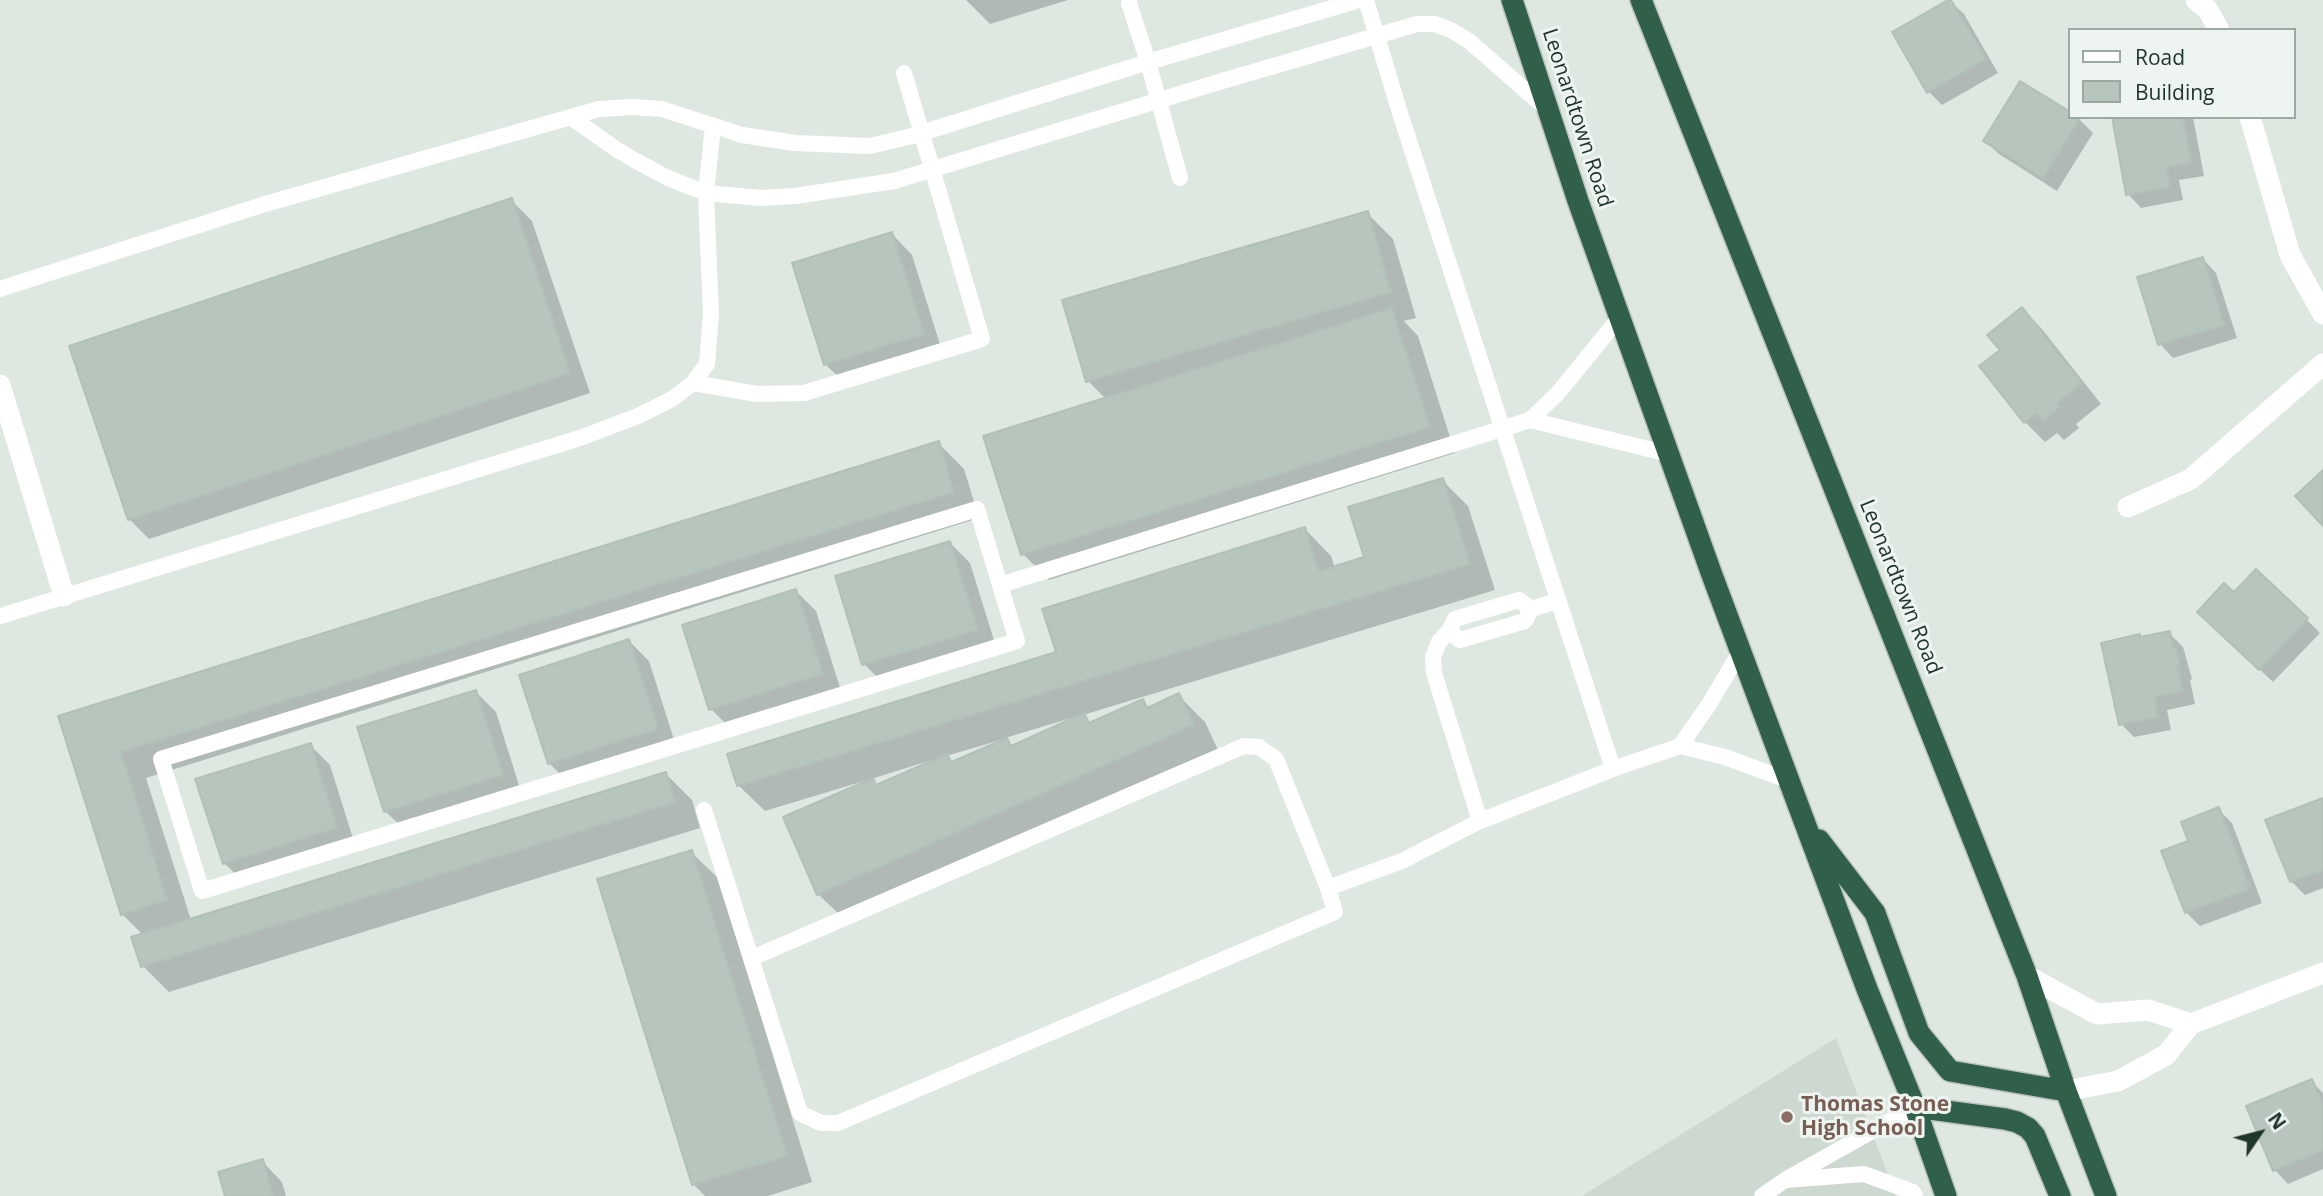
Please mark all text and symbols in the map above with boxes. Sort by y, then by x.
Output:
street label: Leonardtown Road [1536,26,1618,210]
legend [2068,28,2295,119]
text: Road [2135,43,2185,71]
text: Building [2135,78,2214,106]
street label: Leonardtown Road [1853,496,1947,678]
place label: Thomas Stone High School [1801,1092,1949,1142]
north arrow [2225,1098,2295,1168]
text: N [2262,1107,2292,1135]
marker: Thomas Stone High School [1779,1109,1795,1125]

